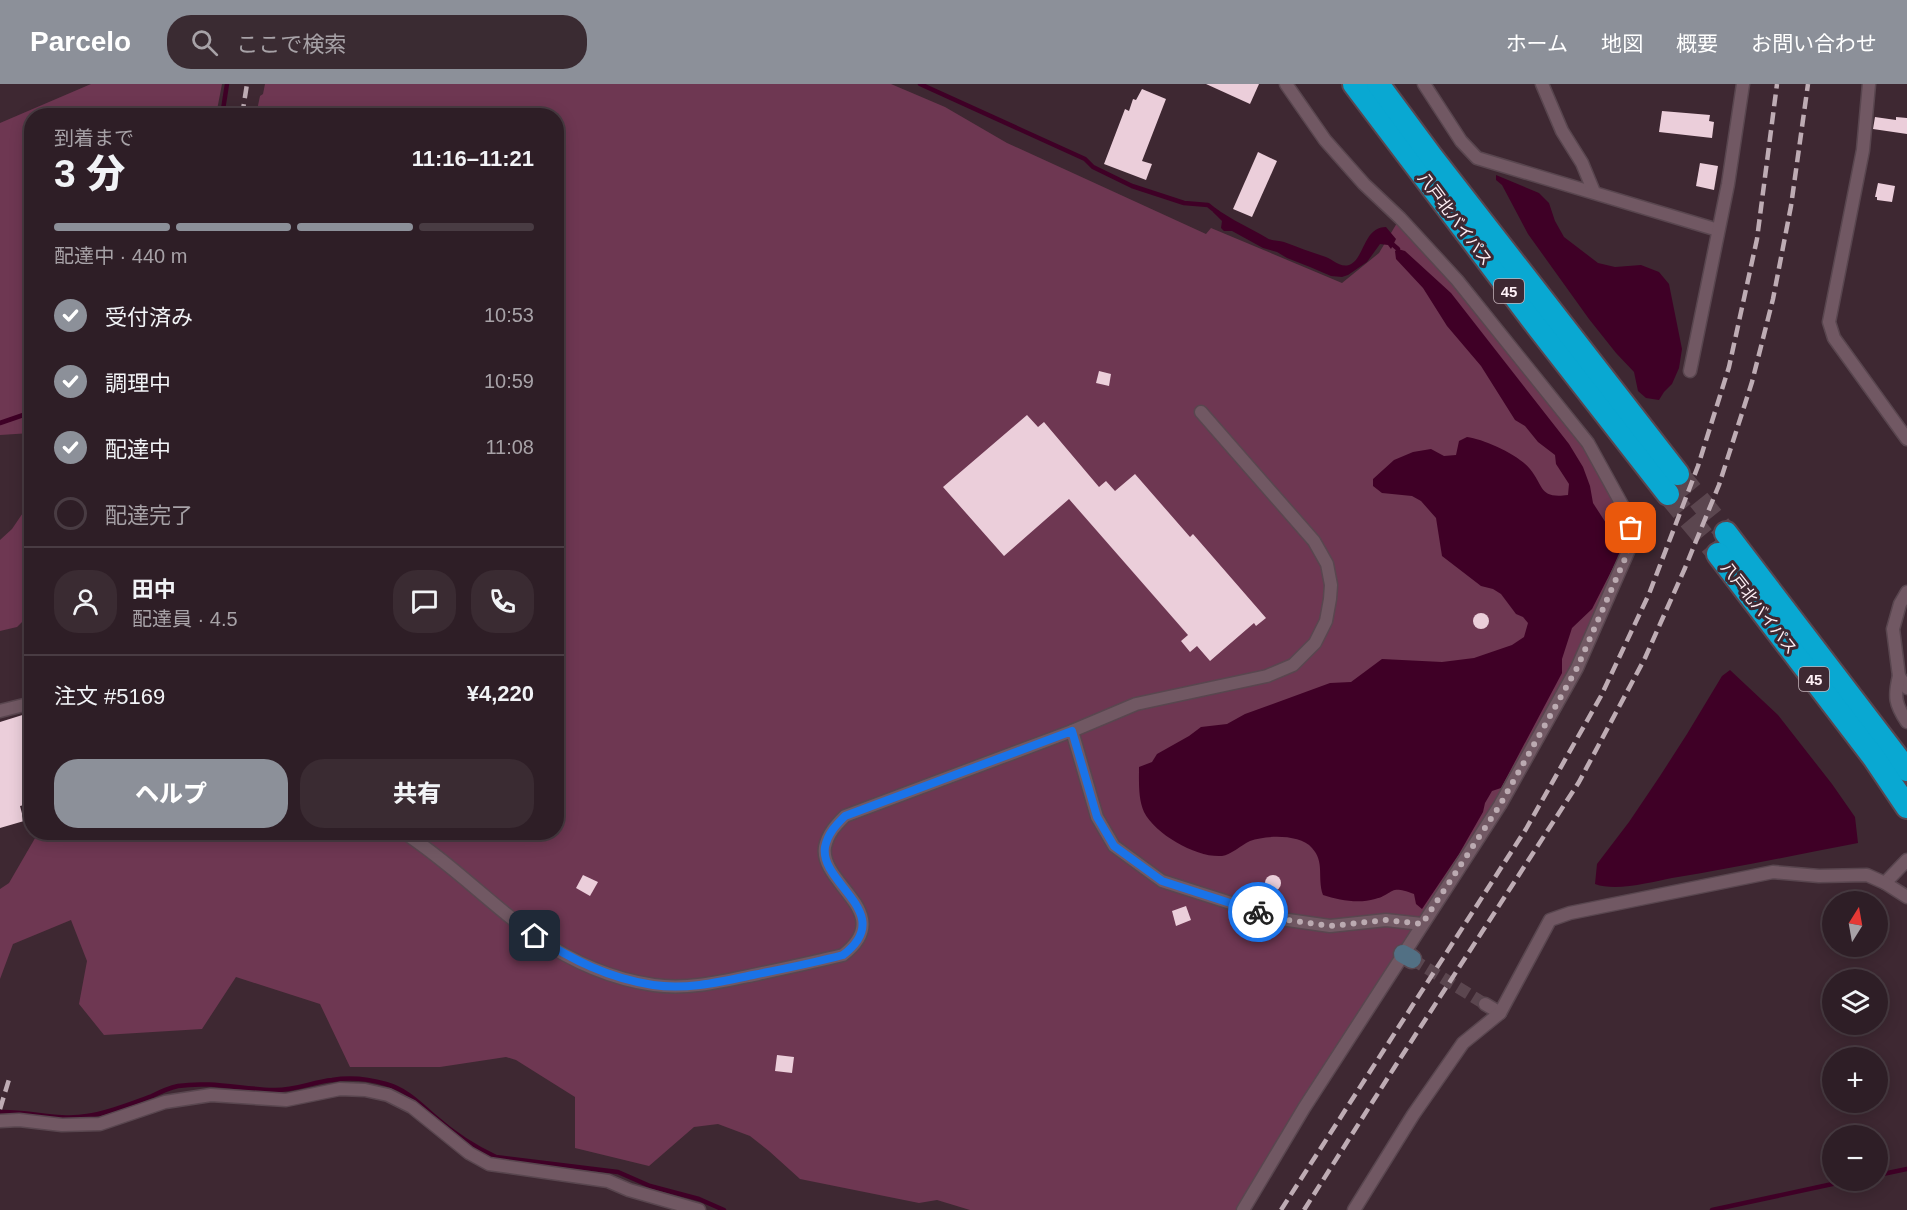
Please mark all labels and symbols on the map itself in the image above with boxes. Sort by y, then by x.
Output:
street label: 八戸北バイパス [1415,169,1495,269]
road number: 45 [1494,279,1524,303]
pin [1605,502,1656,553]
street label: 八戸北バイパス [1718,559,1800,657]
road number: 45 [1799,667,1829,691]
courier [1228,882,1288,942]
north arrow [1822,891,1888,957]
pin [509,910,560,961]

